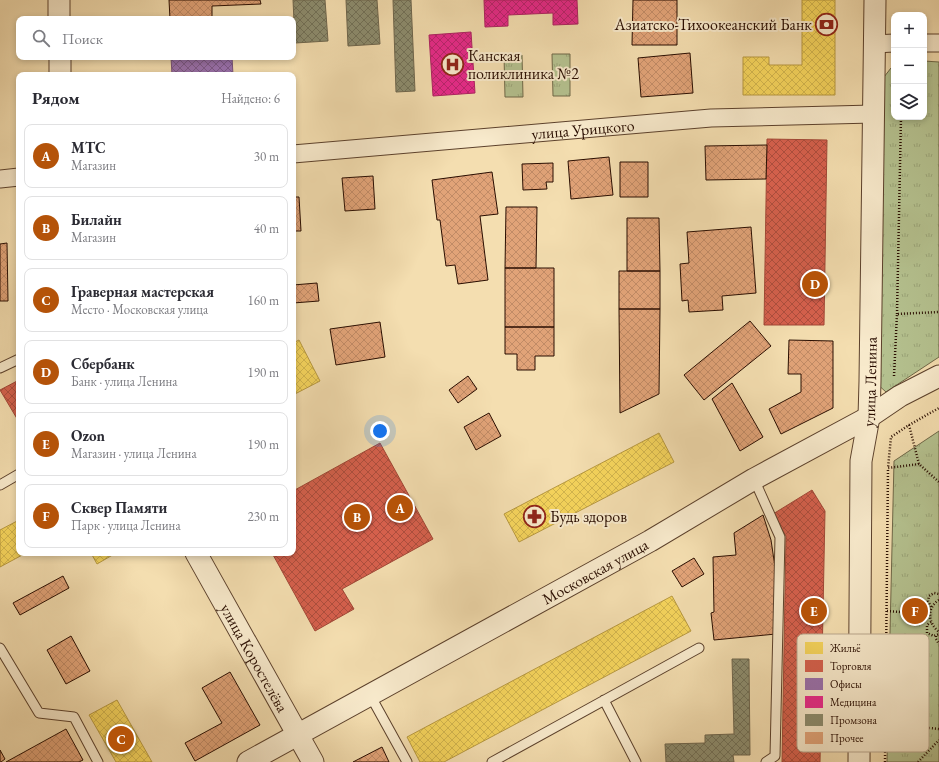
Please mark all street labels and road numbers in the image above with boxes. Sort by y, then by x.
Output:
street label: улица Урицкого [531,115,635,144]
street label: улица Ленина [857,336,882,428]
street label: Московская улица [538,534,653,609]
street label: улица Коростелёва [215,600,293,717]

